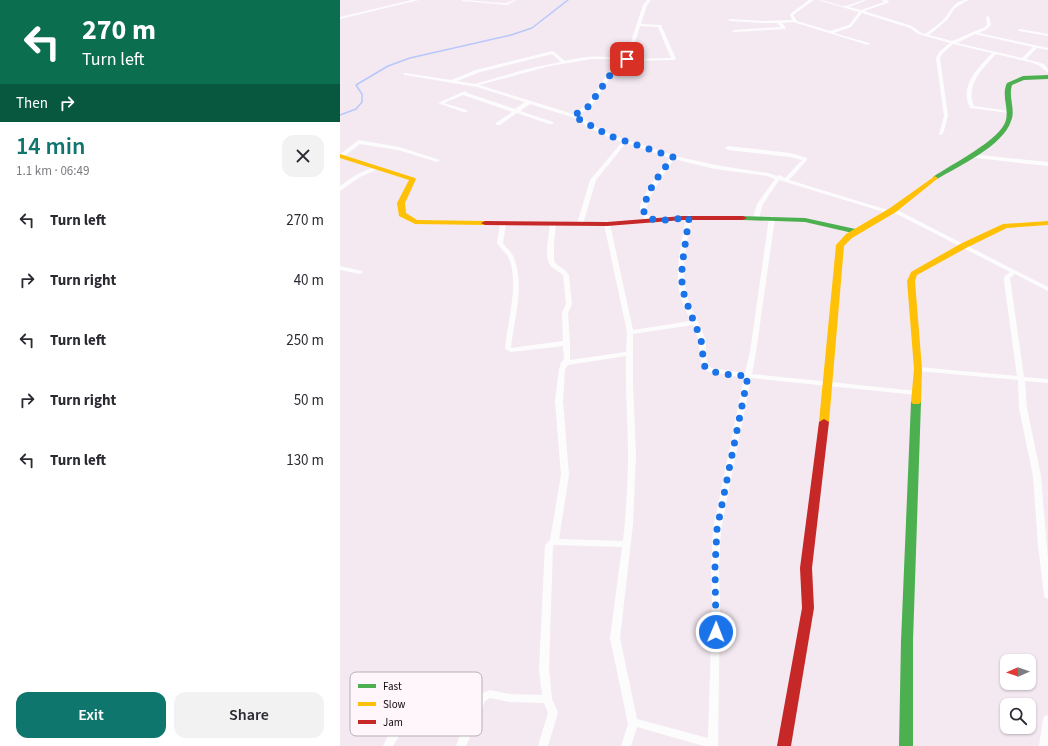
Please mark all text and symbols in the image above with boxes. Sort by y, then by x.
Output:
text: 270 m [82,10,156,50]
icon: left [16,16,68,68]
pin [610,42,644,76]
text: Turn left [82,47,144,72]
icon: arrive [616,48,638,70]
icon: right [56,92,78,114]
text: Then [16,93,48,114]
text: 14 min [16,129,85,164]
button: close [282,135,324,177]
text: 1.1 km · 06:49 [16,162,90,180]
icon: left [16,209,38,231]
text: Turn left [50,210,106,231]
text: 270 m [286,210,324,231]
icon: right [16,269,38,291]
text: Turn right [50,270,116,291]
text: 40 m [294,270,324,291]
icon: left [16,329,38,351]
text: Turn left [50,330,106,351]
text: 250 m [286,330,324,351]
icon: right [16,389,38,411]
text: Turn right [50,390,116,411]
text: 50 m [294,390,324,411]
icon: left [16,449,38,471]
text: Turn left [50,450,106,471]
text: 130 m [286,450,324,471]
position arrow [695,611,737,653]
north arrow [1000,654,1036,690]
map controls [1000,654,1036,734]
legend [350,672,482,736]
text: Fast [383,679,402,694]
button: Exit [16,692,166,738]
button: Share [174,692,324,738]
text: Slow [383,697,406,712]
button: search [1000,698,1036,734]
text: Jam [383,715,403,730]

